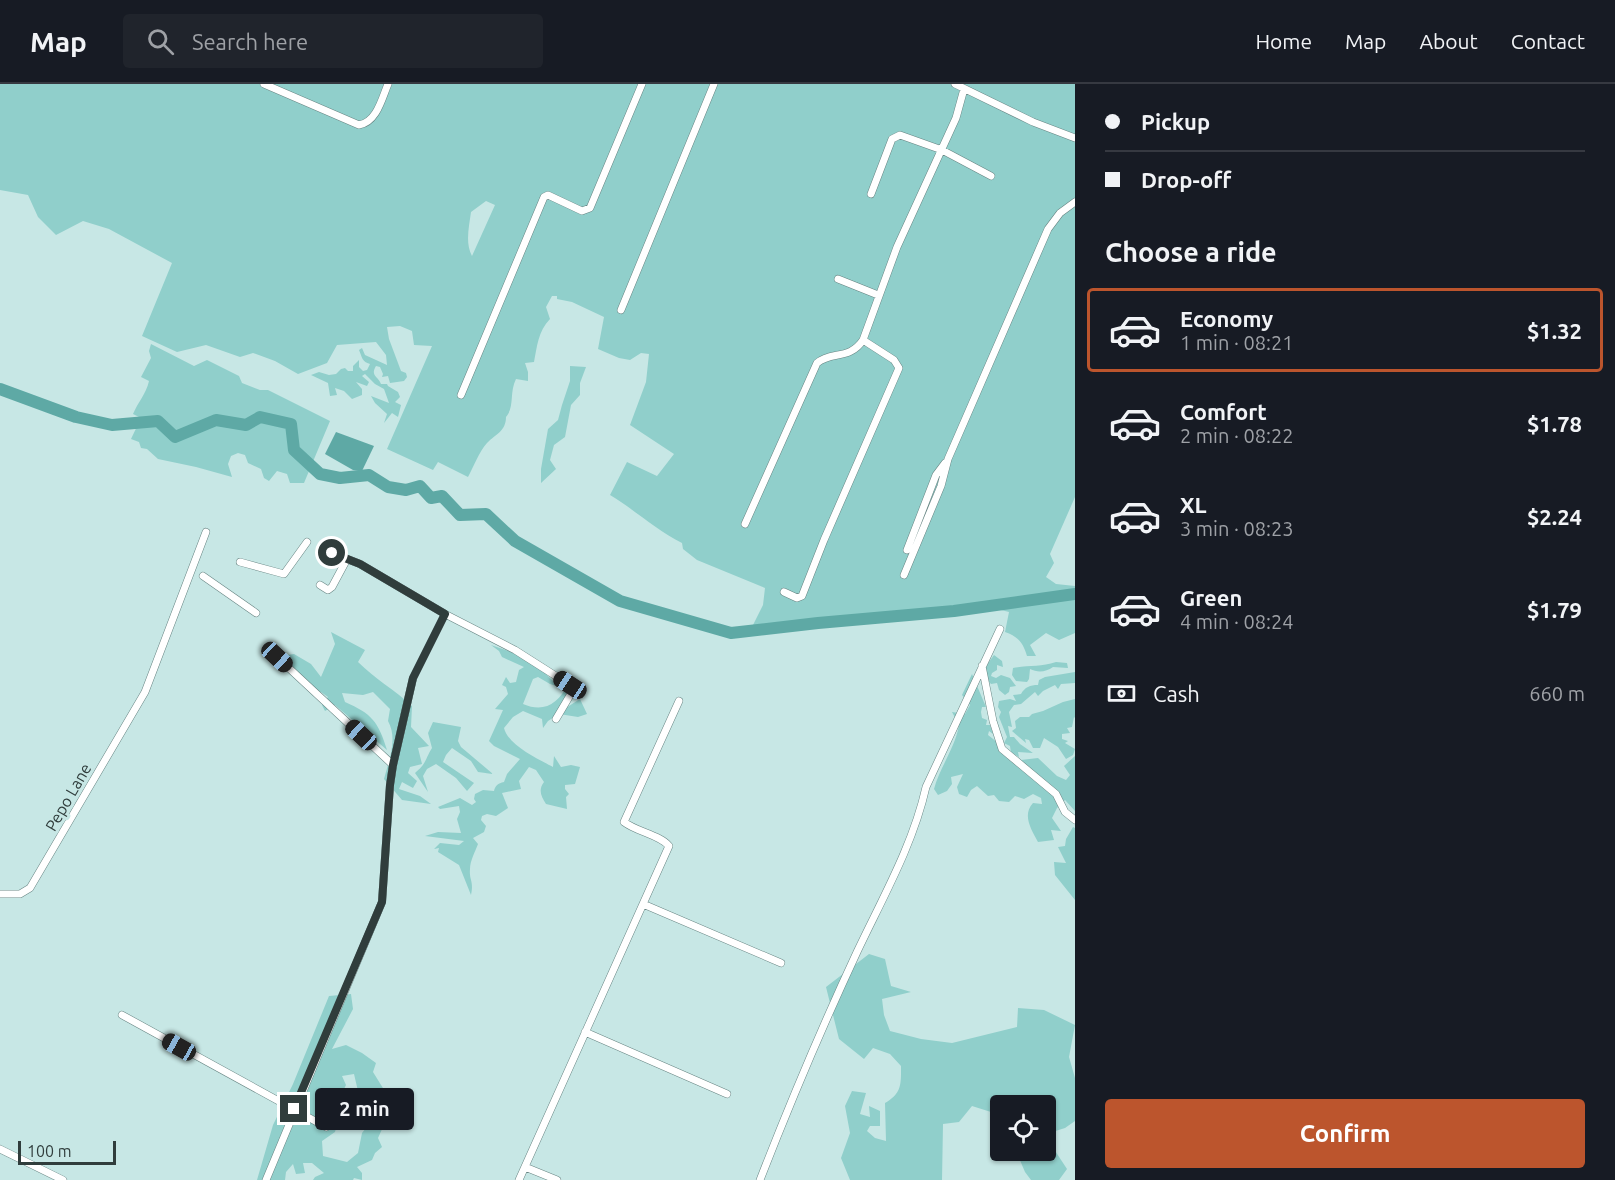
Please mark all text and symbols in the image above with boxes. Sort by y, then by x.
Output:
search box [123,14,543,68]
icon: search [144,25,177,58]
text: Map [30,26,87,57]
text: Search here [192,29,308,54]
text: Home [1255,29,1312,53]
text: Map [1345,29,1386,53]
text: About [1419,29,1478,53]
text: Contact [1511,29,1585,53]
text: Pickup [1141,109,1210,134]
text: Drop-off [1141,167,1231,192]
text: Choose a ride [1105,237,1277,267]
icon: car [1108,303,1162,357]
text: Economy [1180,306,1273,331]
text: $1.32 [1527,318,1582,343]
text: 1 min · 08:21 [1180,331,1294,354]
icon: car [1108,396,1162,450]
text: Comfort [1180,399,1267,424]
text: $1.78 [1527,411,1582,436]
text: 2 min · 08:22 [1180,424,1294,447]
icon: car [1108,489,1162,543]
text: XL [1180,492,1207,517]
text: $2.24 [1527,504,1582,529]
text: 3 min · 08:23 [1180,517,1294,540]
route start [318,539,345,566]
icon: car [1108,582,1162,636]
text: Green [1180,585,1242,610]
text: $1.79 [1527,597,1582,622]
text: 4 min · 08:24 [1180,610,1294,633]
car [258,638,296,676]
car [550,668,590,702]
icon: cash [1105,677,1138,710]
text: Cash [1153,681,1200,706]
text: 660 m [1529,682,1585,705]
car [342,716,380,754]
street label: Pepo Lane [41,760,95,834]
car [159,1030,199,1064]
callout: 2 min [315,1088,414,1130]
route end [280,1095,307,1122]
map controls [990,1095,1056,1161]
button: locate [990,1095,1056,1161]
text: 2 min [339,1097,390,1120]
button: Confirm [1105,1099,1585,1168]
scale bar [18,1138,116,1166]
text: 100 m [27,1142,72,1160]

